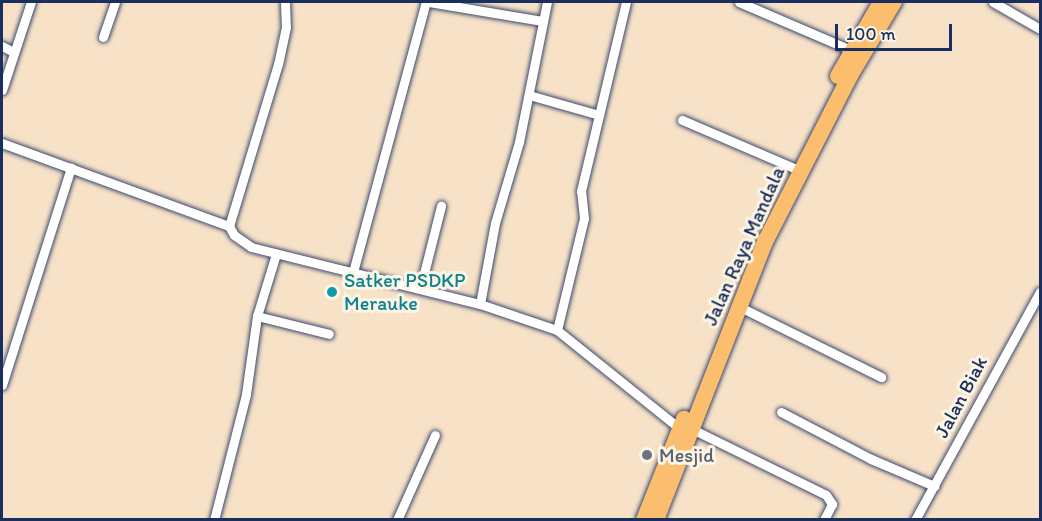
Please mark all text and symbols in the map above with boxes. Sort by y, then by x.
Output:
scale bar [838,12,955,50]
text: 100 m [846,23,896,45]
street label: Jalan Raya Mandala [698,163,790,329]
place label: Satker PSDKP Merauke [344,268,465,315]
marker: Satker PSDKP Merauke [325,285,339,299]
street label: Jalan Biak [930,352,992,442]
place label: Mesjid [659,443,714,467]
marker: Mesjid [640,448,654,462]

